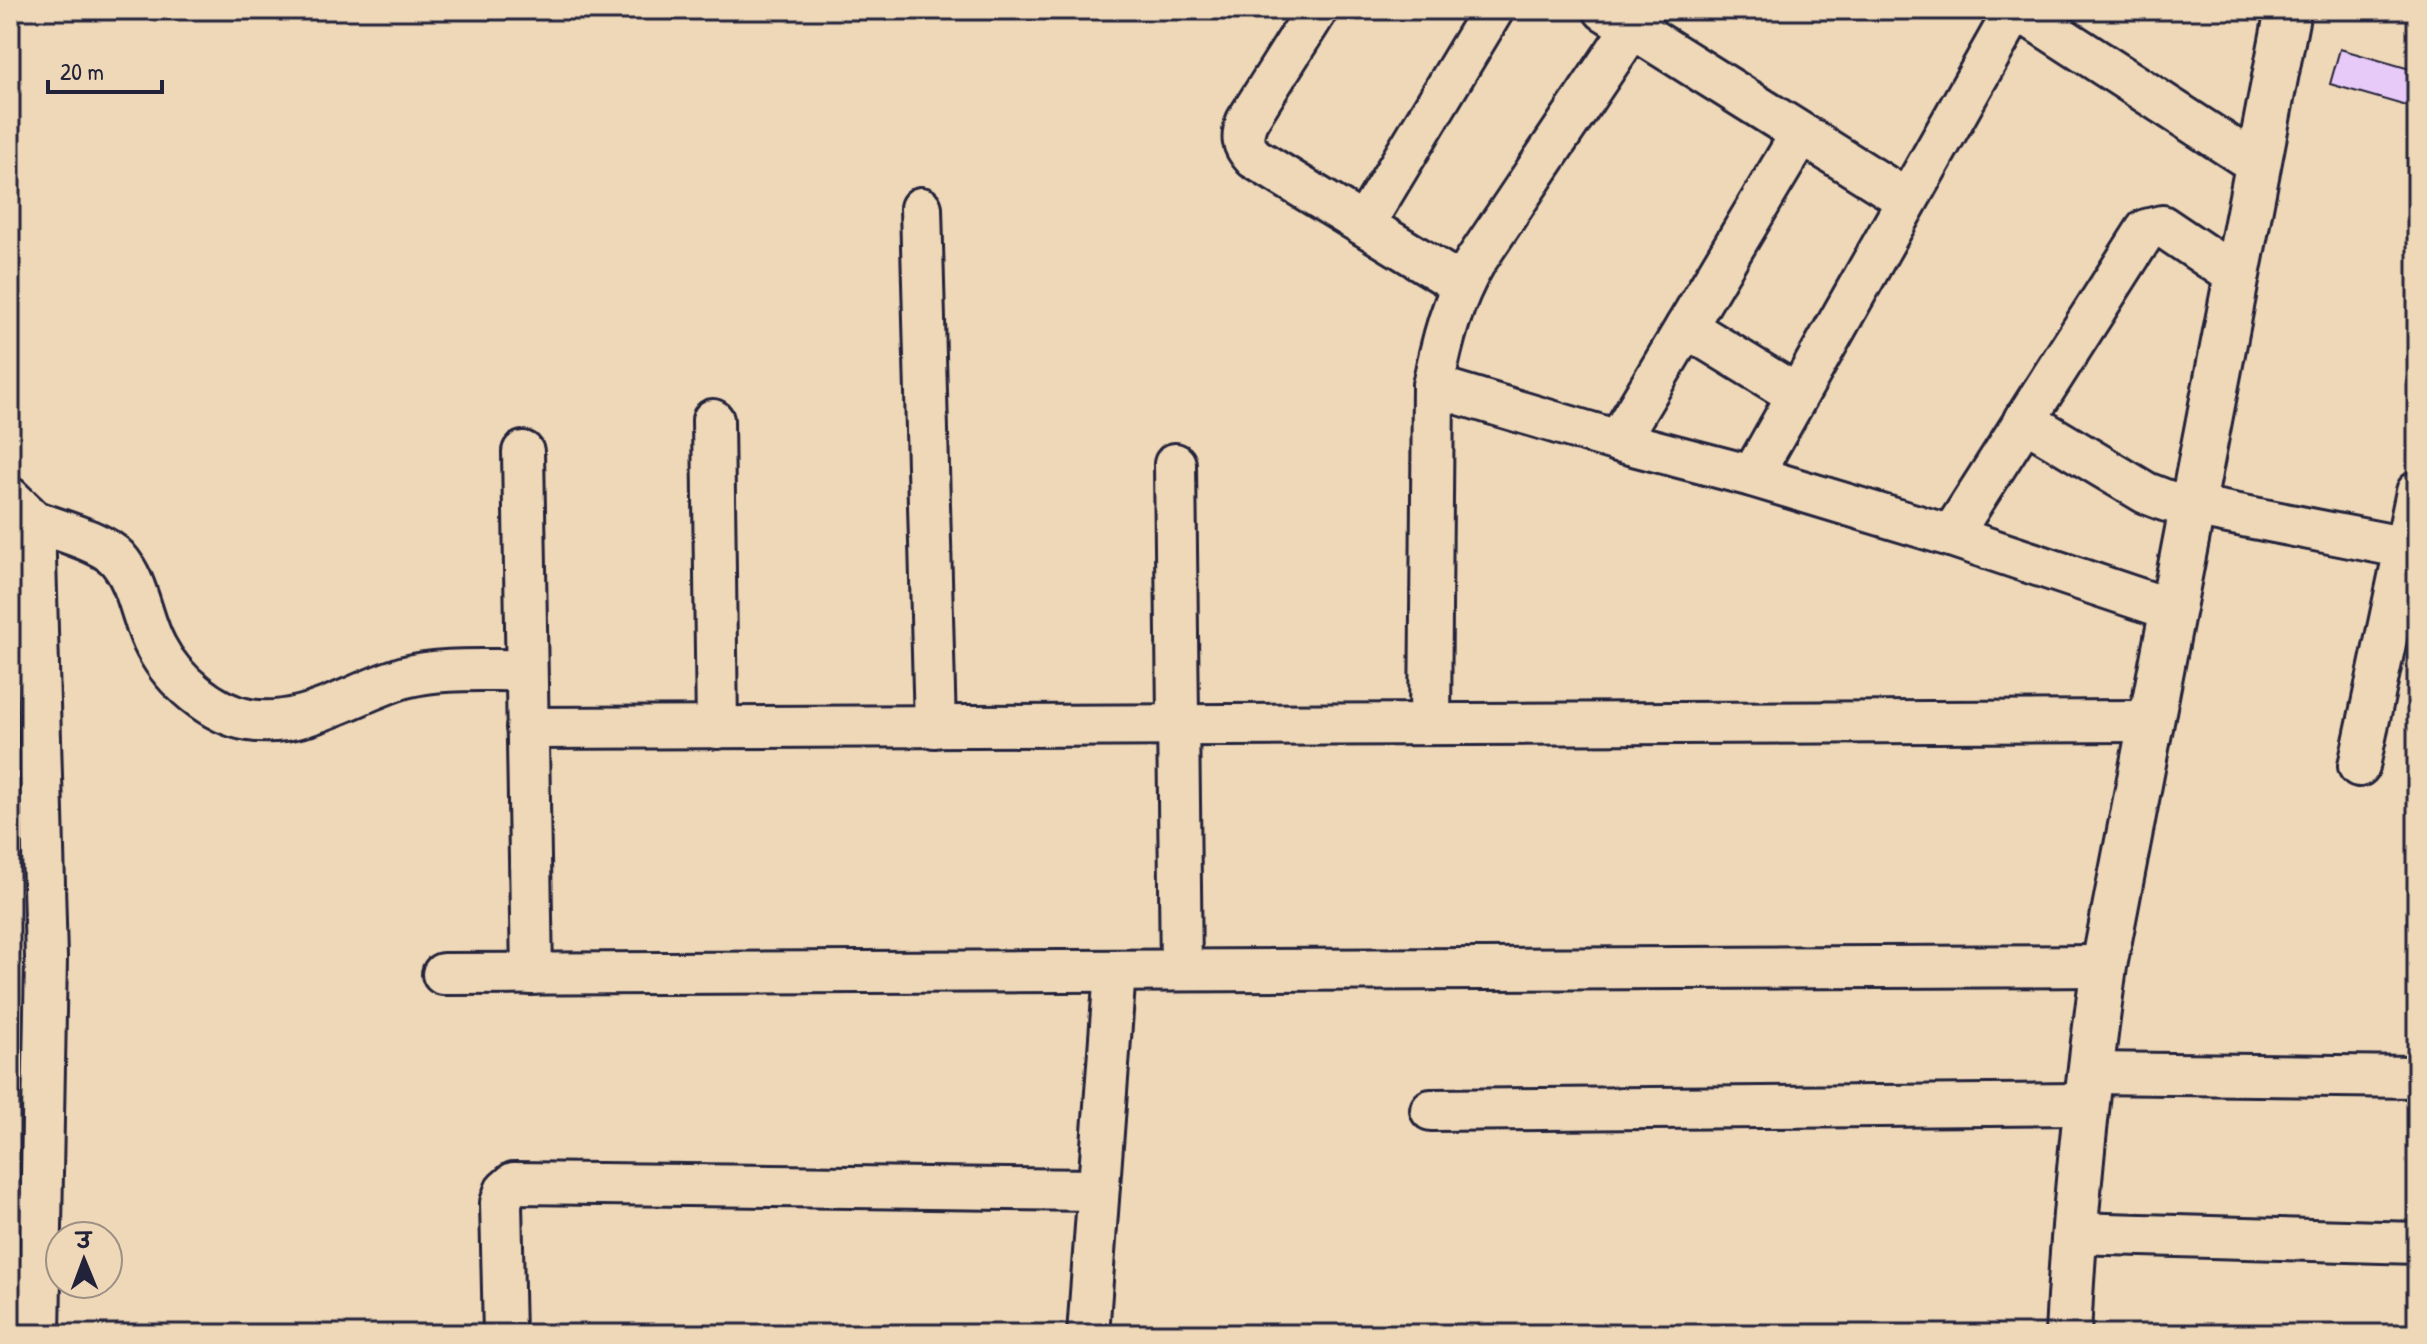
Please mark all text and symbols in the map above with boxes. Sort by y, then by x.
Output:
scale bar [48,44,162,94]
text: 20 m [60,55,104,87]
north arrow [44,1220,124,1300]
text: उ [74,1225,94,1255]

